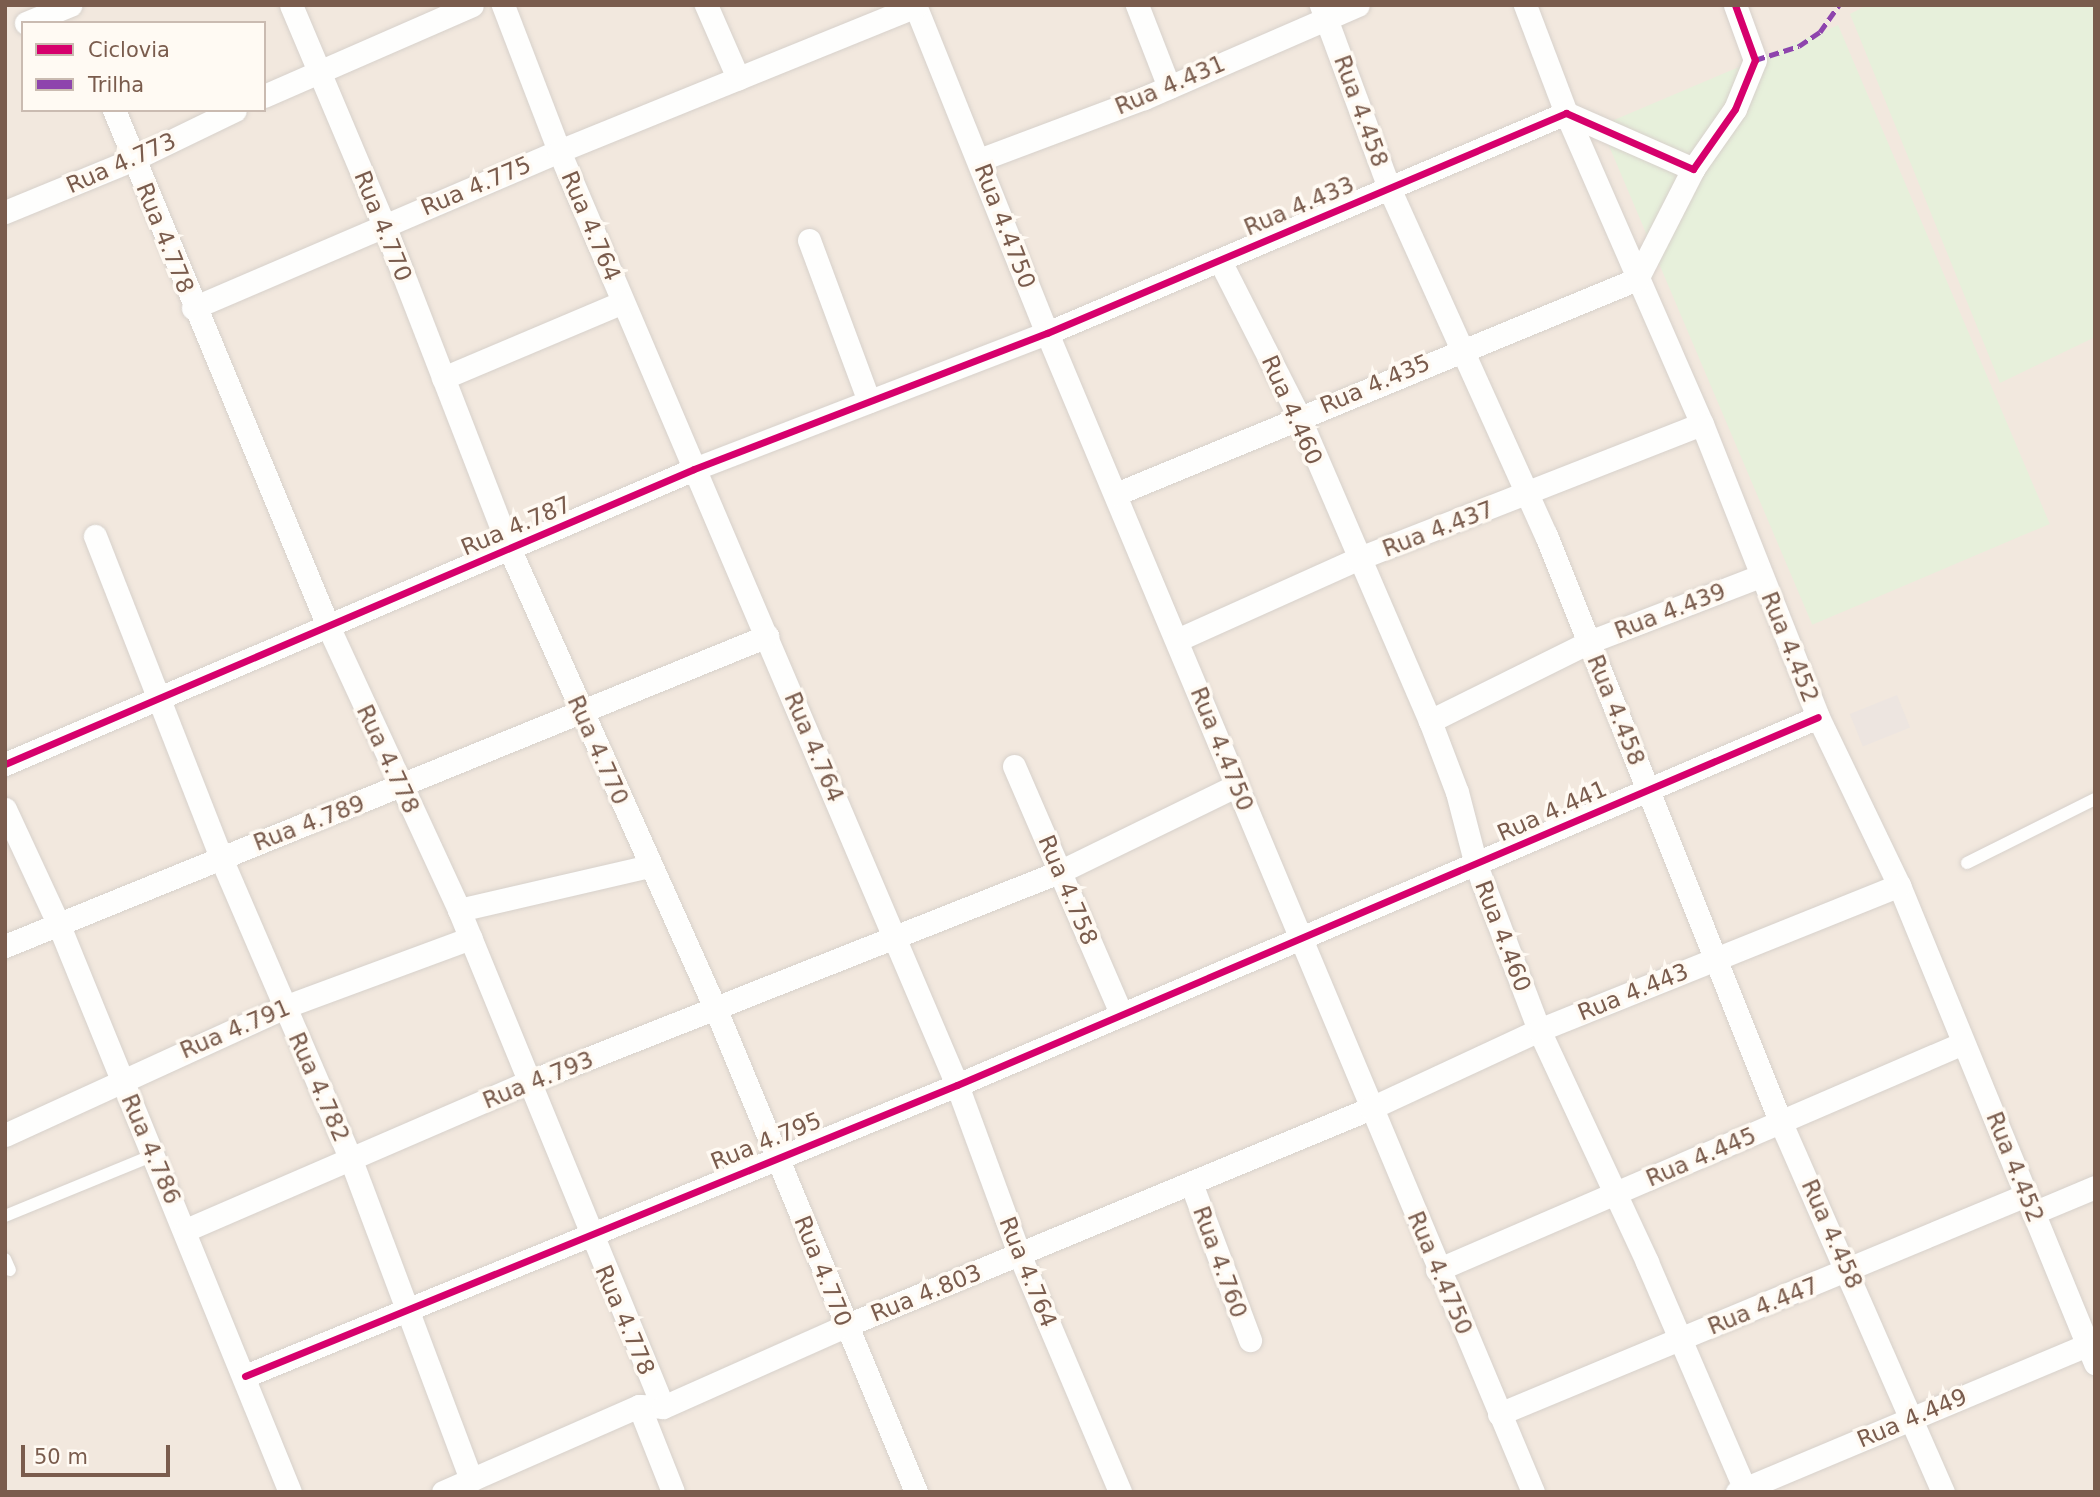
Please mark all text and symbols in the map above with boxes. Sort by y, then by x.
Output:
legend [21,21,266,112]
text: Ciclovia [88,38,170,62]
street label: Rua 4.431 [1111,49,1229,121]
street label: Rua 4.458 [1328,51,1394,171]
text: Trilha [88,73,144,97]
street label: Rua 4.773 [62,127,180,199]
street label: Rua 4.775 [417,150,535,222]
street label: Rua 4.4750 [969,160,1041,292]
street label: Rua 4.770 [348,167,418,285]
street label: Rua 4.764 [555,167,627,285]
street label: Rua 4.433 [1240,170,1358,242]
street label: Rua 4.778 [130,179,200,297]
street label: Rua 4.435 [1316,348,1434,420]
street label: Rua 4.460 [1256,351,1328,469]
street label: Rua 4.787 [457,490,575,562]
street label: Rua 4.437 [1379,495,1497,563]
street label: Rua 4.439 [1611,577,1729,645]
street label: Rua 4.452 [1755,588,1825,706]
street label: Rua 4.458 [1581,651,1651,769]
street label: Rua 4.4750 [1185,683,1259,815]
street label: Rua 4.764 [778,688,850,806]
street label: Rua 4.770 [562,691,634,809]
street label: Rua 4.778 [351,700,425,818]
street label: Rua 4.441 [1493,775,1611,847]
street label: Rua 4.789 [250,789,368,857]
street label: Rua 4.758 [1032,831,1104,949]
street label: Rua 4.460 [1469,877,1537,995]
street label: Rua 4.443 [1574,957,1692,1027]
street label: Rua 4.791 [176,993,294,1065]
street label: Rua 4.782 [283,1028,355,1146]
street label: Rua 4.793 [479,1045,597,1115]
street label: Rua 4.786 [115,1090,187,1208]
street label: Rua 4.795 [707,1106,825,1176]
street label: Rua 4.452 [1980,1108,2050,1226]
street label: Rua 4.445 [1642,1121,1760,1193]
street label: Rua 4.458 [1796,1175,1868,1293]
street label: Rua 4.760 [1187,1202,1253,1322]
street label: Rua 4.4750 [1402,1207,1478,1339]
street label: Rua 4.770 [788,1212,858,1330]
street label: Rua 4.764 [993,1213,1063,1331]
street label: Rua 4.803 [867,1258,985,1328]
street label: Rua 4.778 [589,1261,661,1379]
street label: Rua 4.447 [1704,1271,1822,1341]
street label: Rua 4.449 [1853,1382,1971,1454]
scale bar [24,1430,173,1474]
text: 50 m [34,1445,88,1469]

